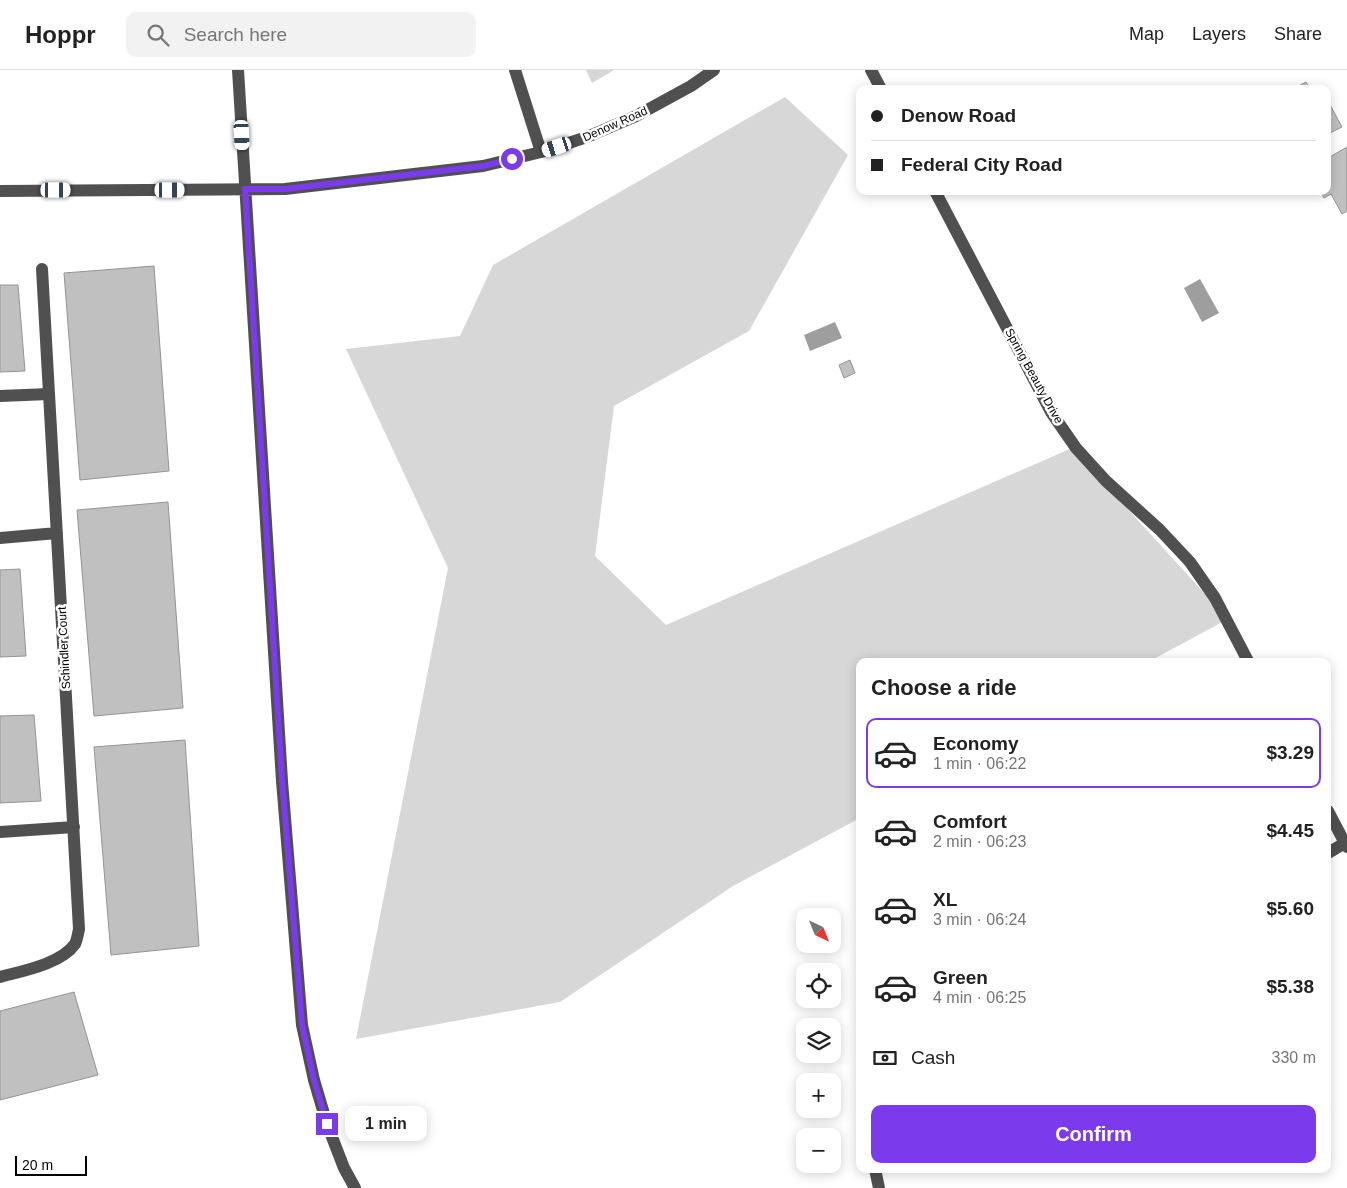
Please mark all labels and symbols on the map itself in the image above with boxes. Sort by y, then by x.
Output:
street label: Denow Road [580,103,650,145]
car [233,120,250,150]
car [540,135,573,159]
route start [501,148,523,170]
car [41,183,71,198]
car [155,183,185,198]
street label: Spring Beauty Drive [1002,326,1066,426]
street label: Schindler Court [55,606,73,690]
north arrow [796,908,841,952]
callout: 1 min [344,1106,427,1142]
route end [316,1113,338,1135]
scale bar [15,1153,88,1176]

